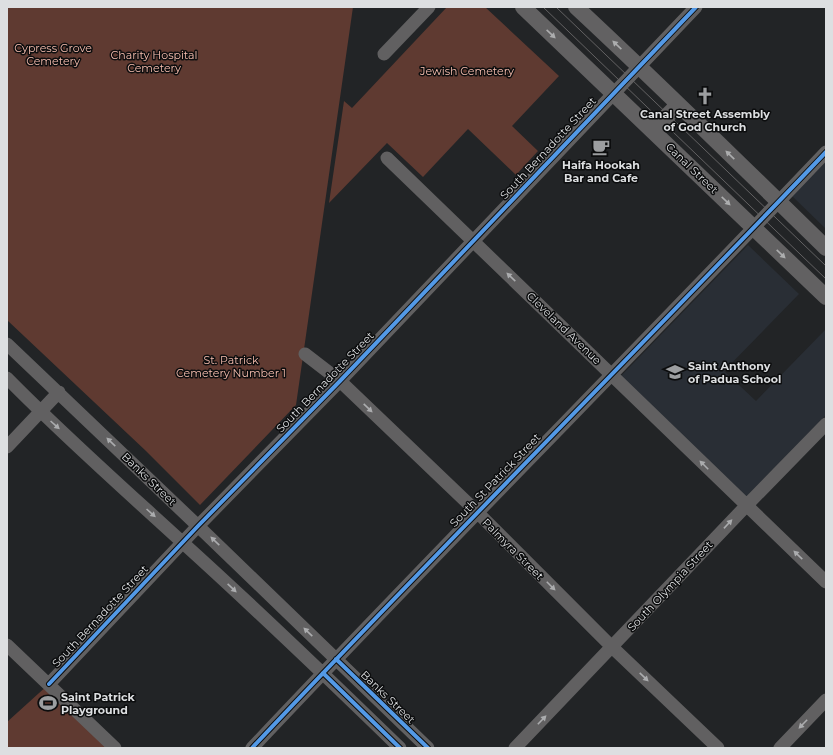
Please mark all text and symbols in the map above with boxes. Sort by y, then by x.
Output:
one-way arrow [546,29,556,39]
one-way arrow [612,40,622,50]
park label: Cypress Grove Cemetery [14,41,92,68]
park label: Charity Hospital Cemetery [110,48,198,75]
park label: Jewish Cemetery [419,64,514,78]
church icon: Canal Street Assembly of God Church [695,86,715,106]
street label: South Bernadotte Street [497,94,599,202]
place label: Canal Street Assembly of God Church [640,107,770,134]
cafe icon: Haifa Hookah Bar and Cafe [591,137,611,157]
street label: Canal Street [663,140,721,197]
one-way arrow [725,150,735,160]
place label: Haifa Hookah Bar and Cafe [562,158,640,185]
one-way arrow [721,196,731,206]
one-way arrow [776,249,786,259]
one-way arrow [506,272,516,282]
street label: Cleveland Avenue [524,289,605,367]
street label: South Bernadotte Street [273,328,377,435]
park label: St. Patrick Cemetery Number 1 [176,353,286,380]
place label: Saint Anthony of Padua School [688,359,781,386]
school or university icon: Saint Anthony of Padua School [665,362,685,382]
one-way arrow [363,403,373,412]
one-way arrow [50,421,60,430]
street label: South St Patrick Street [447,430,544,530]
one-way arrow [106,437,116,447]
street label: Banks Street [119,450,179,509]
one-way arrow [699,460,709,470]
one-way arrow [146,508,156,518]
street label: Palmyra Street [479,515,547,583]
one-way arrow [724,519,733,529]
one-way arrow [209,537,220,546]
street label: South Olympia Street [624,537,716,634]
one-way arrow [793,551,803,560]
street label: South Bernadotte Street [49,562,151,670]
one-way arrow [546,581,556,591]
one-way arrow [227,583,237,593]
one-way arrow [303,627,313,637]
street label: Banks Street [358,668,418,727]
one-way arrow [639,672,649,682]
place label: Saint Patrick Playground [61,690,136,717]
sports icon: Saint Patrick Playground [38,693,58,713]
one-way arrow [538,715,547,725]
one-way arrow [798,719,808,729]

